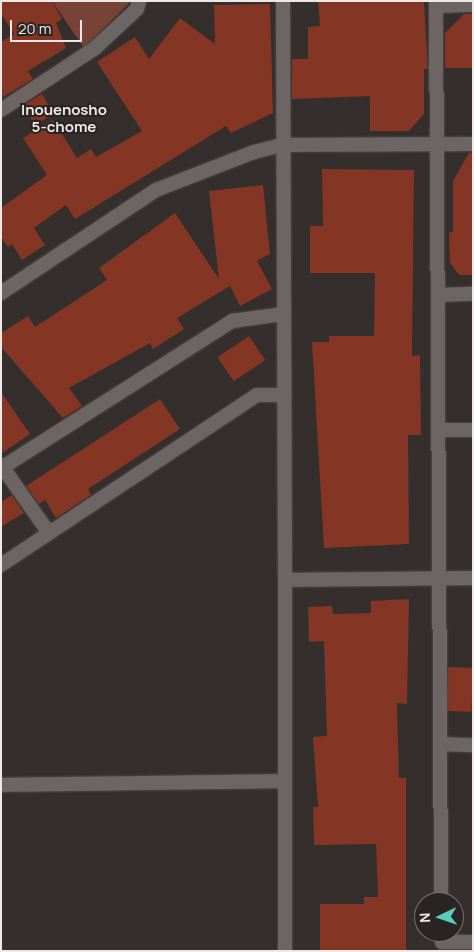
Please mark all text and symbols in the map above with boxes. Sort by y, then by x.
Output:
scale bar [12,10,85,42]
text: 20 m [18,18,51,39]
district label: Inouenosho 5-chome [21,100,107,135]
north arrow [414,892,464,942]
text: N [415,912,434,923]

